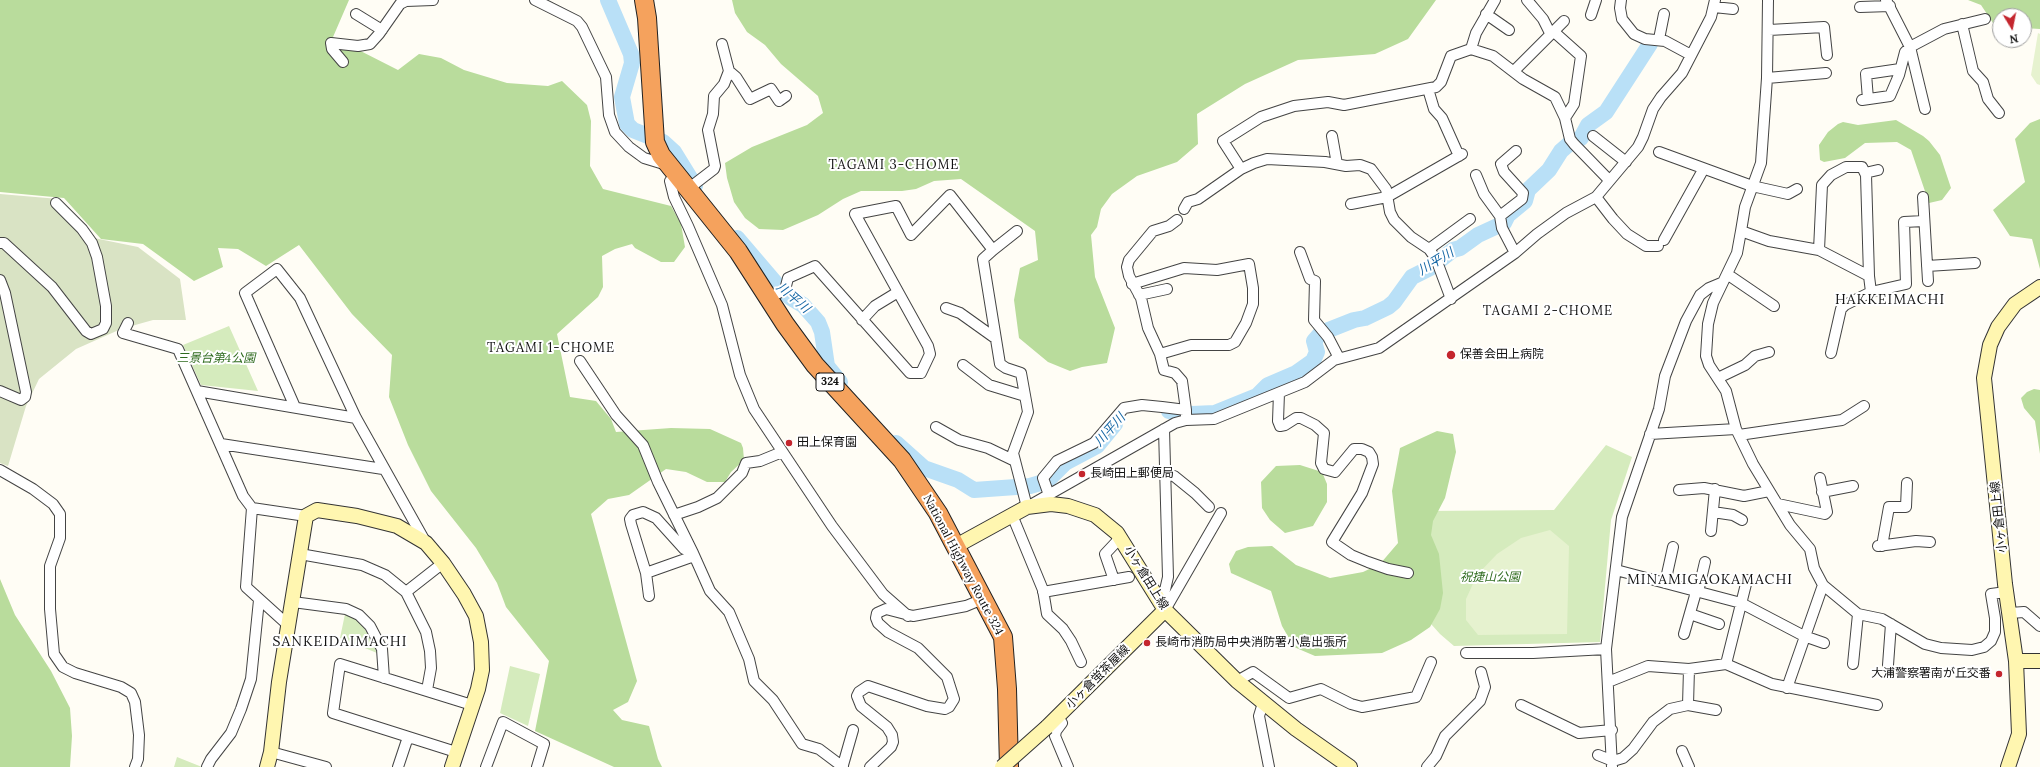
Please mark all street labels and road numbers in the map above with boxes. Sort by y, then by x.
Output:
road number: 324 [816,373,844,391]
street label: 小ヶ倉田上線 [1988,480,2010,554]
street label: National Highway Route 324 [920,492,1006,638]
street label: 小ヶ倉田上線 [1121,544,1171,612]
street label: 小ヶ倉蛍茶屋線 [1063,642,1133,712]

